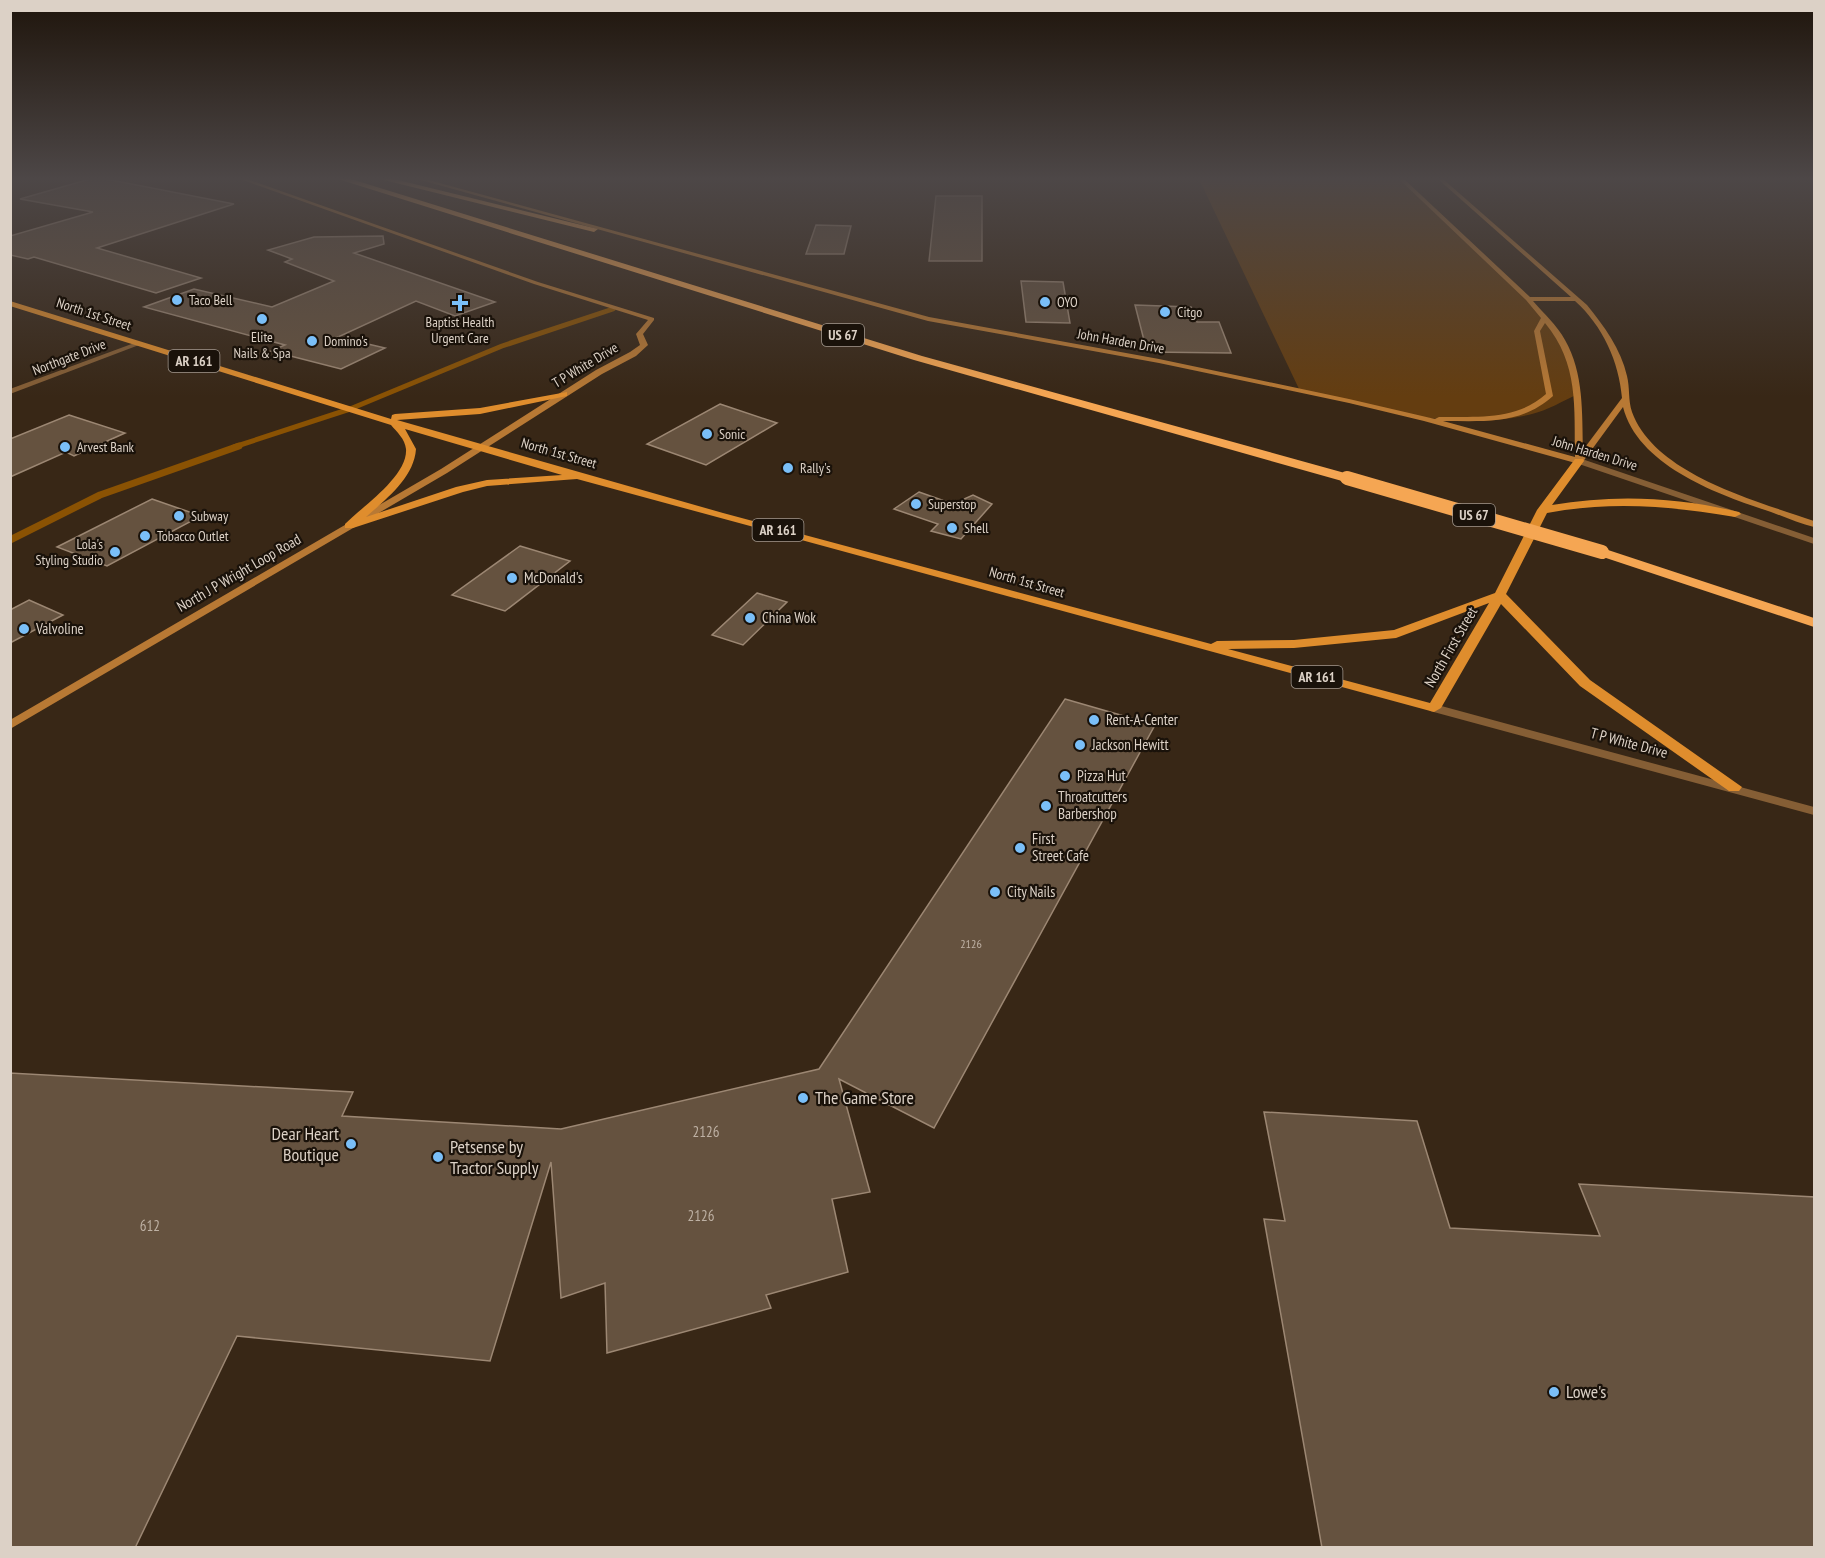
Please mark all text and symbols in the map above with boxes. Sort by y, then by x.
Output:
place label: Taco Bell [189,291,233,309]
street label: North 1st Street [54,293,134,335]
marker: Taco Bell [170,293,184,307]
place label: OYO [1057,293,1078,311]
marker: Baptist Health Urgent Care [451,294,469,312]
marker: OYO [1038,295,1052,309]
place label: Citgo [1177,303,1202,321]
marker: Citgo [1158,305,1172,319]
marker: Elite Nails & Spa [255,312,269,326]
place label: Baptist Health Urgent Care [426,313,494,347]
road number: US 67 [822,324,864,346]
street label: John Harden Drive [1075,324,1166,358]
place label: Elite Nails & Spa [234,328,290,362]
place label: Domino's [324,332,368,350]
marker: Domino's [305,334,319,348]
street label: Northgate Drive [30,335,109,379]
street label: T P White Drive [549,338,622,392]
road number: AR 161 [168,350,220,372]
place label: Sonic [719,425,745,443]
marker: Sonic [700,427,714,441]
street label: John Harden Drive [1549,431,1640,475]
street label: North 1st Street [519,434,599,472]
place label: Arvest Bank [77,438,135,456]
marker: Arvest Bank [58,440,72,454]
place label: Rally's [800,459,831,477]
marker: Rally's [781,461,795,475]
place label: Superstop [928,495,976,513]
marker: Superstop [909,497,923,511]
road number: US 67 [1453,504,1495,526]
place label: Subway [191,507,229,525]
marker: Subway [172,509,186,523]
road number: AR 161 [752,519,804,541]
place label: Shell [964,519,989,537]
marker: Shell [945,521,959,535]
place label: Tobacco Outlet [157,527,229,545]
marker: Tobacco Outlet [138,529,152,543]
street label: North J P Wright Loop Road [173,529,304,616]
place label: Lola's Styling Studio [35,535,103,569]
marker: Lola's Styling Studio [108,545,122,559]
street label: North 1st Street [987,563,1067,601]
place label: McDonald's [524,568,583,587]
marker: McDonald's [505,571,519,585]
street label: North First Street [1420,603,1481,690]
place label: China Wok [762,608,816,627]
marker: China Wok [743,611,757,625]
place label: Valvoline [35,619,84,638]
marker: Valvoline [17,622,31,636]
road number: AR 161 [1292,666,1342,688]
place label: Rent-A-Center [1106,710,1179,729]
marker: Rent-A-Center [1087,713,1101,727]
street label: T P White Drive [1588,723,1670,762]
place label: Jackson Hewitt [1091,735,1169,754]
marker: Jackson Hewitt [1073,738,1087,752]
place label: Pizza Hut [1077,766,1126,785]
marker: Pizza Hut [1058,769,1072,783]
place label: Throatcutters Barbershop [1058,787,1127,823]
marker: Throatcutters Barbershop [1039,799,1053,813]
place label: First Street Cafe [1032,829,1089,865]
marker: First Street Cafe [1013,841,1027,855]
place label: City Nails [1007,882,1055,901]
marker: City Nails [988,885,1002,899]
house number: 2126 [960,936,982,951]
place label: The Game Store [815,1086,914,1109]
marker: The Game Store [796,1091,810,1105]
place label: Dear Heart Boutique [272,1122,339,1166]
house number: 2126 [692,1122,720,1141]
place label: Petsense by Tractor Supply [450,1135,539,1179]
marker: Dear Heart Boutique [344,1137,358,1151]
marker: Petsense by Tractor Supply [431,1150,445,1164]
house number: 2126 [687,1206,715,1225]
house number: 612 [140,1216,160,1235]
place label: Lowe's [1566,1380,1606,1403]
marker: Lowe's [1547,1385,1561,1399]

